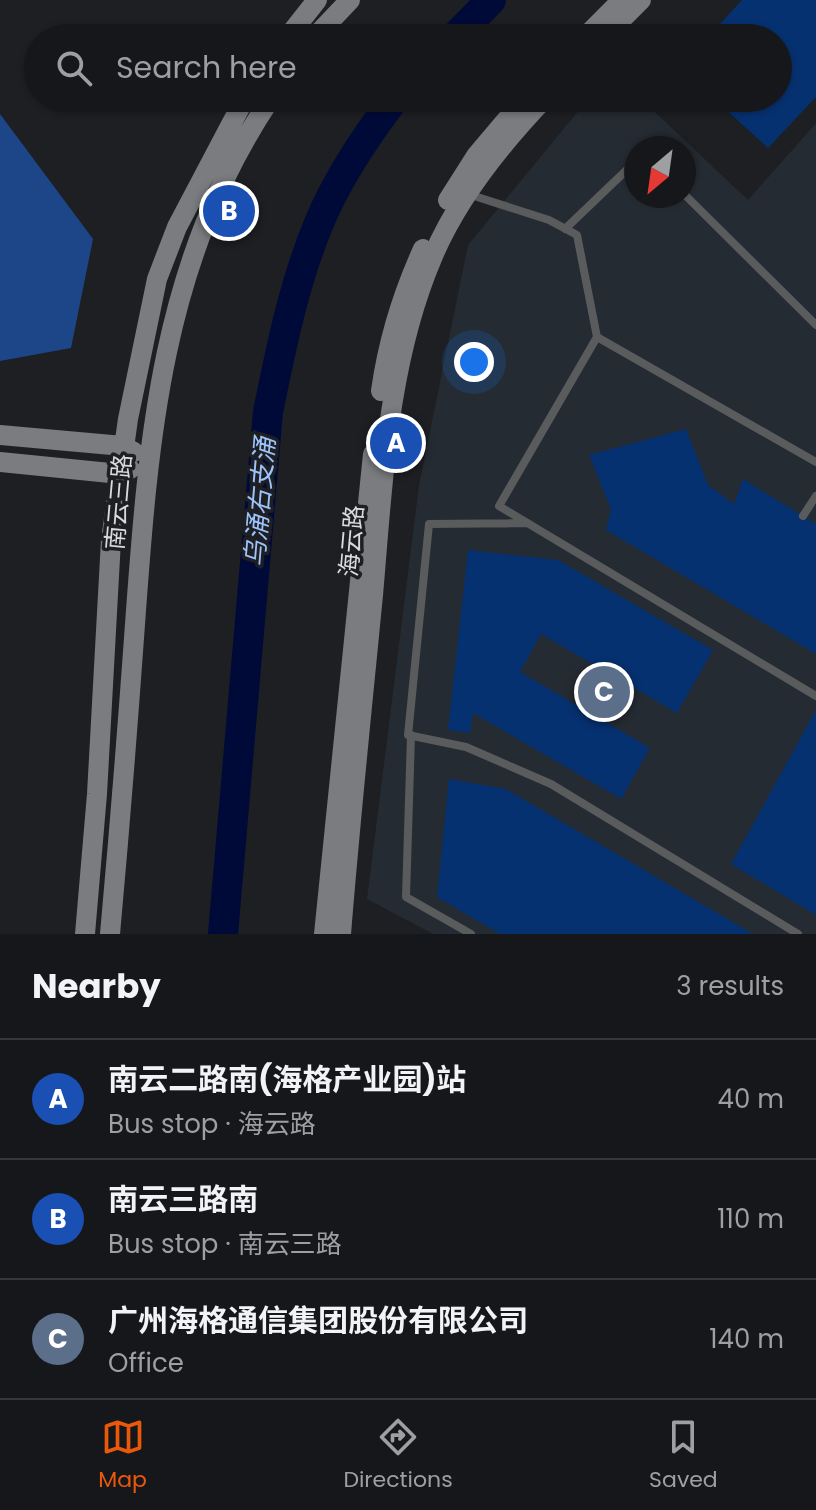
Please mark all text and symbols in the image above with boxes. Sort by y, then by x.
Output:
search box [24,24,792,112]
icon: search [52,46,96,90]
text: Search here [116,46,297,89]
north arrow [624,136,696,208]
pin: B [203,181,255,241]
your location [454,342,494,382]
pin: A [370,413,422,473]
water label: 乌涌右支涌 [236,433,284,568]
street label: 南云三路 [98,453,139,551]
street label: 海云路 [332,504,371,578]
pin: C [578,662,630,722]
text: Nearby [32,962,161,1010]
text: 3 results [676,968,784,1004]
text: 南云二路南(海格产业园)站 [108,1058,467,1101]
text: A [48,1081,68,1117]
text: 40 m [718,1081,784,1117]
text: Bus stop · 海云路 [108,1106,316,1142]
text: 南云三路南 [108,1178,258,1221]
text: B [49,1201,67,1237]
text: 110 m [717,1201,784,1237]
text: Bus stop · 南云三路 [108,1226,342,1262]
text: 广州海格通信集团股份有限公司 [108,1299,528,1342]
text: C [48,1321,68,1357]
text: 140 m [709,1321,784,1357]
text: Office [108,1345,184,1381]
tab: Map [98,1415,147,1496]
tab: Directions [343,1415,453,1496]
tab: Saved [649,1415,718,1496]

